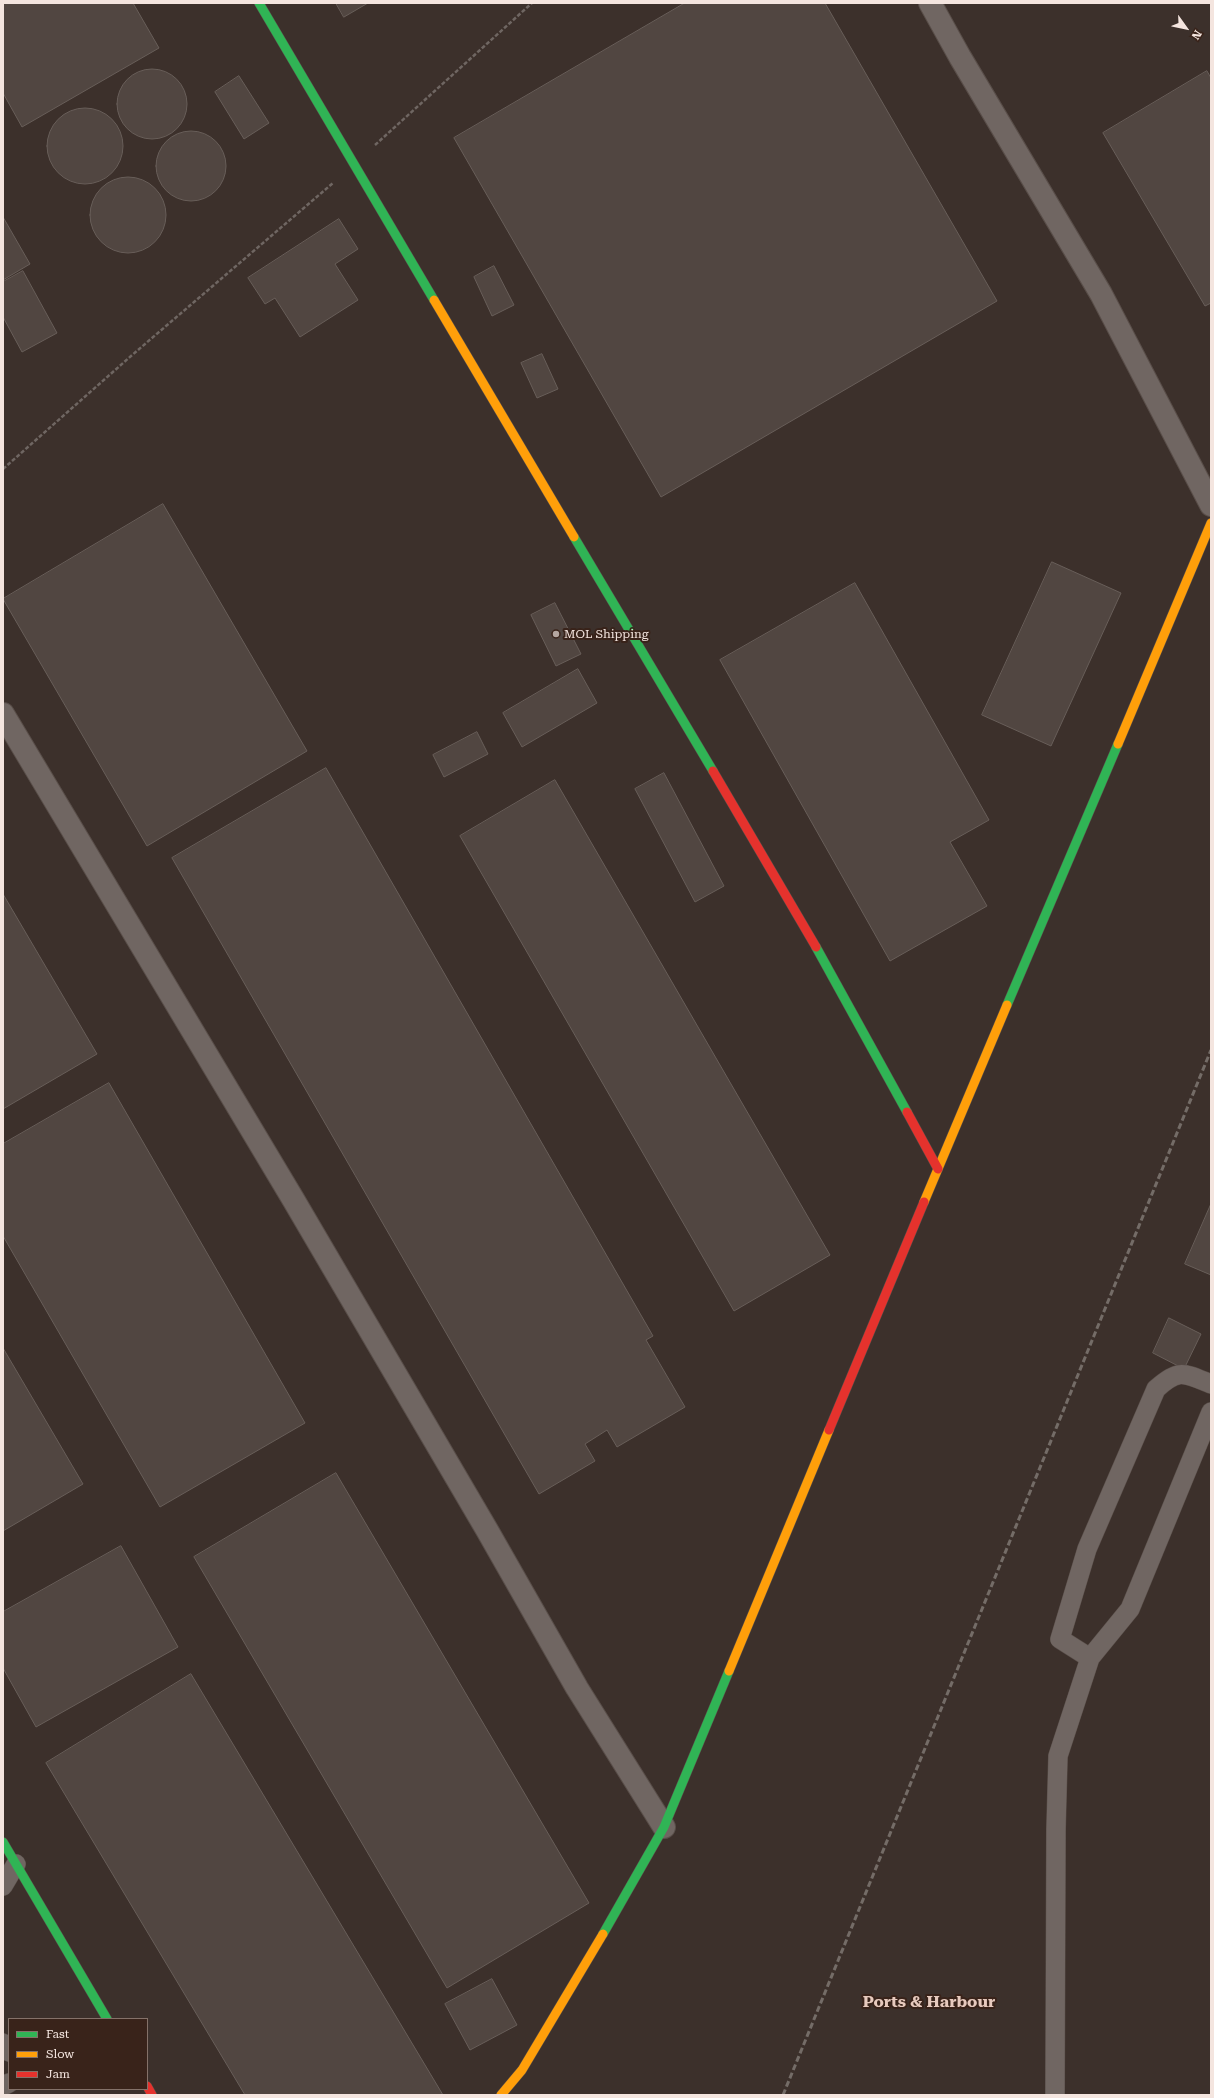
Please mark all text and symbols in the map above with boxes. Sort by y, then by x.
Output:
north arrow [1166,8,1206,48]
text: N [1189,28,1204,42]
place label: MOL Shipping [564,627,649,641]
marker: MOL Shipping [551,629,561,639]
district label: Ports & Harbour [863,1992,995,2012]
legend [8,2018,148,2090]
text: Fast [46,2027,69,2041]
text: Slow [46,2047,74,2061]
text: Jam [46,2067,70,2081]

